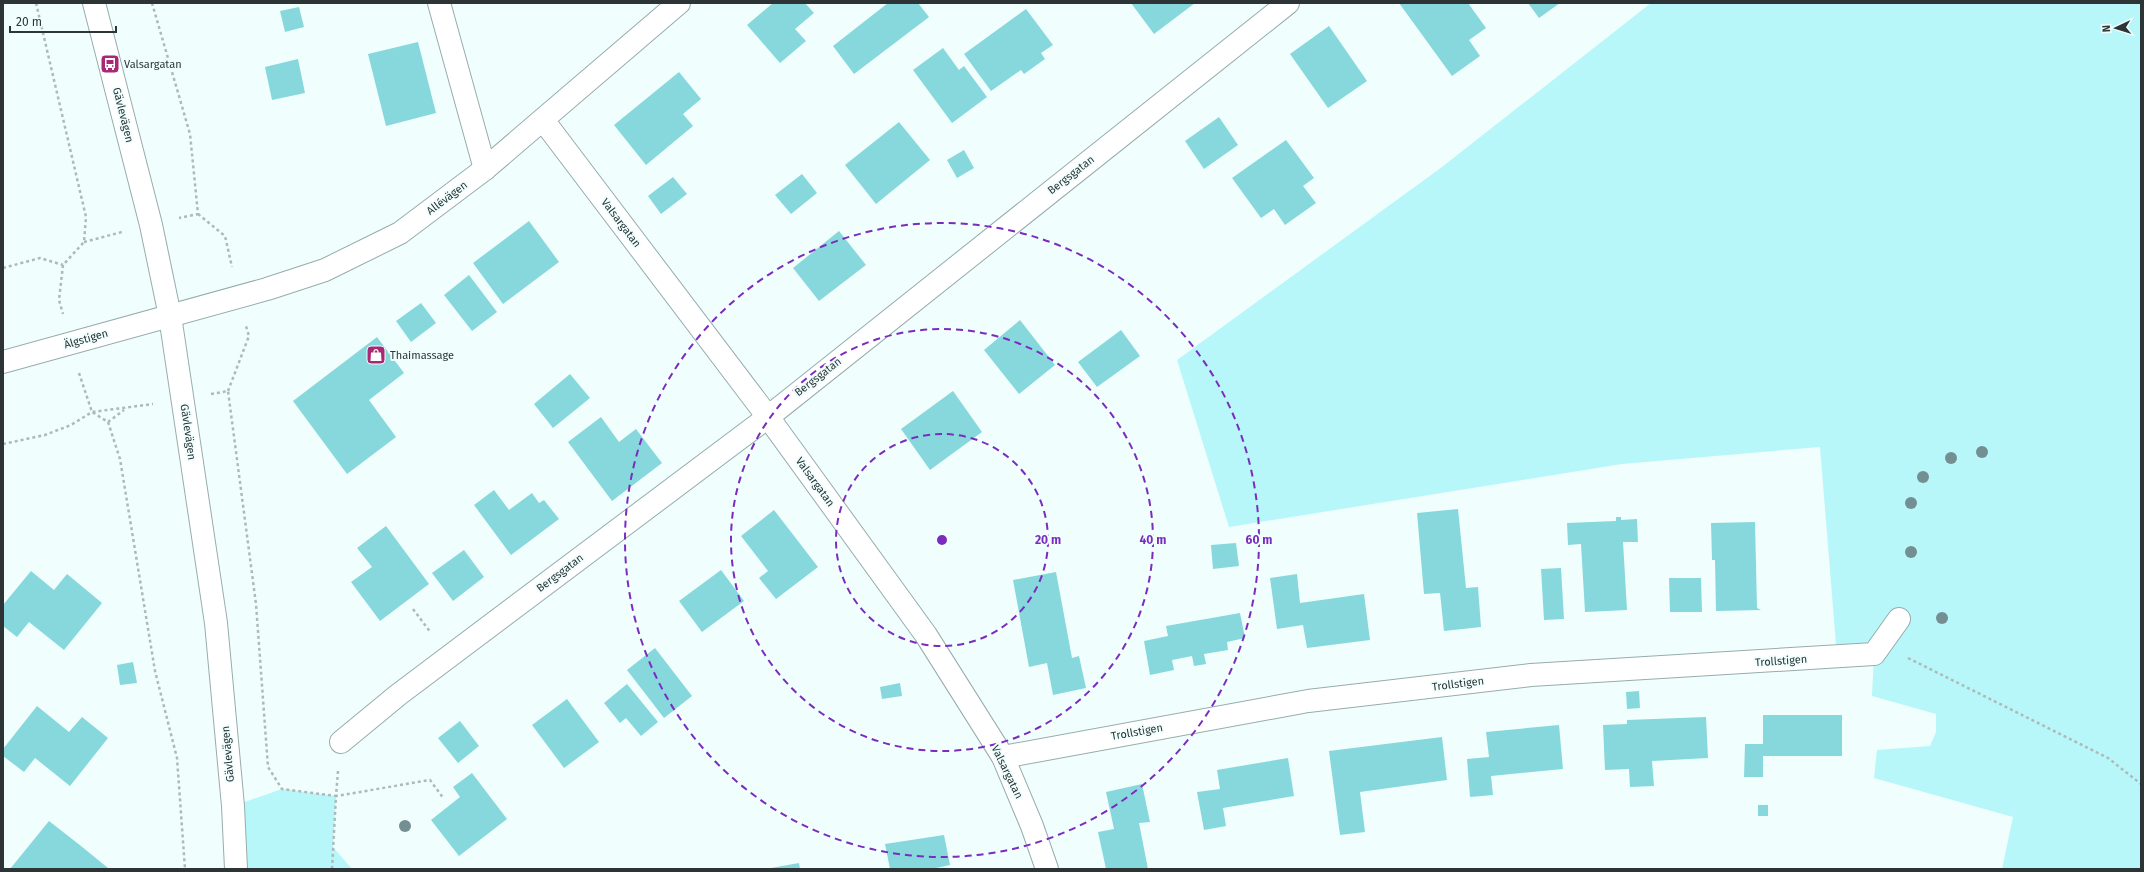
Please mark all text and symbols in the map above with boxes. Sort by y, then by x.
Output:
scale bar [10,8,116,34]
north arrow [2096,8,2136,48]
text: 20 m [16,15,42,29]
text: N [2100,25,2113,33]
bus stop icon: Valsargatan [99,53,121,75]
place label: Valsargatan [124,58,182,71]
street label: Gävlevägen [110,86,136,144]
street label: Bergsgatan [1045,153,1097,197]
street label: Allévägen [424,178,470,218]
street label: Valsargatan [598,196,644,250]
street label: Älgstigen [62,326,110,352]
shop icon: Thaimassage [365,344,387,366]
place label: Thaimassage [390,349,454,362]
street label: Bergsgatan [792,355,844,399]
street label: Gävlevägen [178,403,198,461]
street label: Valsargatan [793,455,837,509]
centre of rings [935,533,949,547]
text: 20 m [1035,533,1061,547]
text: 40 m [1140,533,1166,547]
text: 60 m [1246,533,1272,547]
street label: Bergsgatan [534,551,586,595]
street label: Trollstigen [1754,653,1808,669]
street label: Trollstigen [1431,674,1485,694]
street label: Trollstigen [1110,721,1164,743]
street label: Gävlevägen [219,725,237,783]
street label: Valsargatan [989,743,1025,801]

